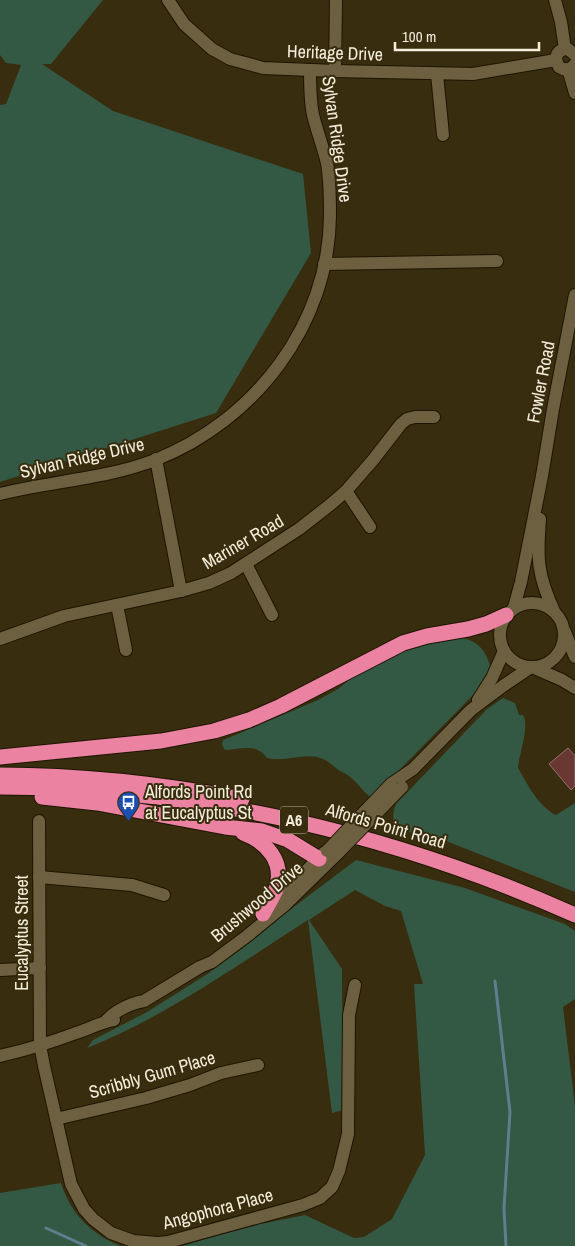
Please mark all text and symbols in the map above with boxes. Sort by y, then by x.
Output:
scale bar [395,20,539,52]
text: 100 m [402,26,436,47]
street label: Heritage Drive [287,38,383,67]
street label: Sylvan Ridge Drive [316,74,359,204]
street label: Fowler Road [520,339,561,425]
street label: Sylvan Ridge Drive [17,431,147,484]
street label: Mariner Road [197,508,288,575]
place label: Alfords Point Rd at Eucalyptus St [144,779,252,825]
bus stop icon: Alfords Point Rd at Eucalyptus St [117,790,141,821]
street label: Alfords Point Road [322,796,449,855]
road number: A6 [280,806,308,834]
street label: Brushwood Drive [205,856,308,948]
street label: Eucalyptus Street [9,875,34,991]
street label: Scribbly Gum Place [86,1045,218,1105]
street label: Angophora Place [159,1182,276,1236]

